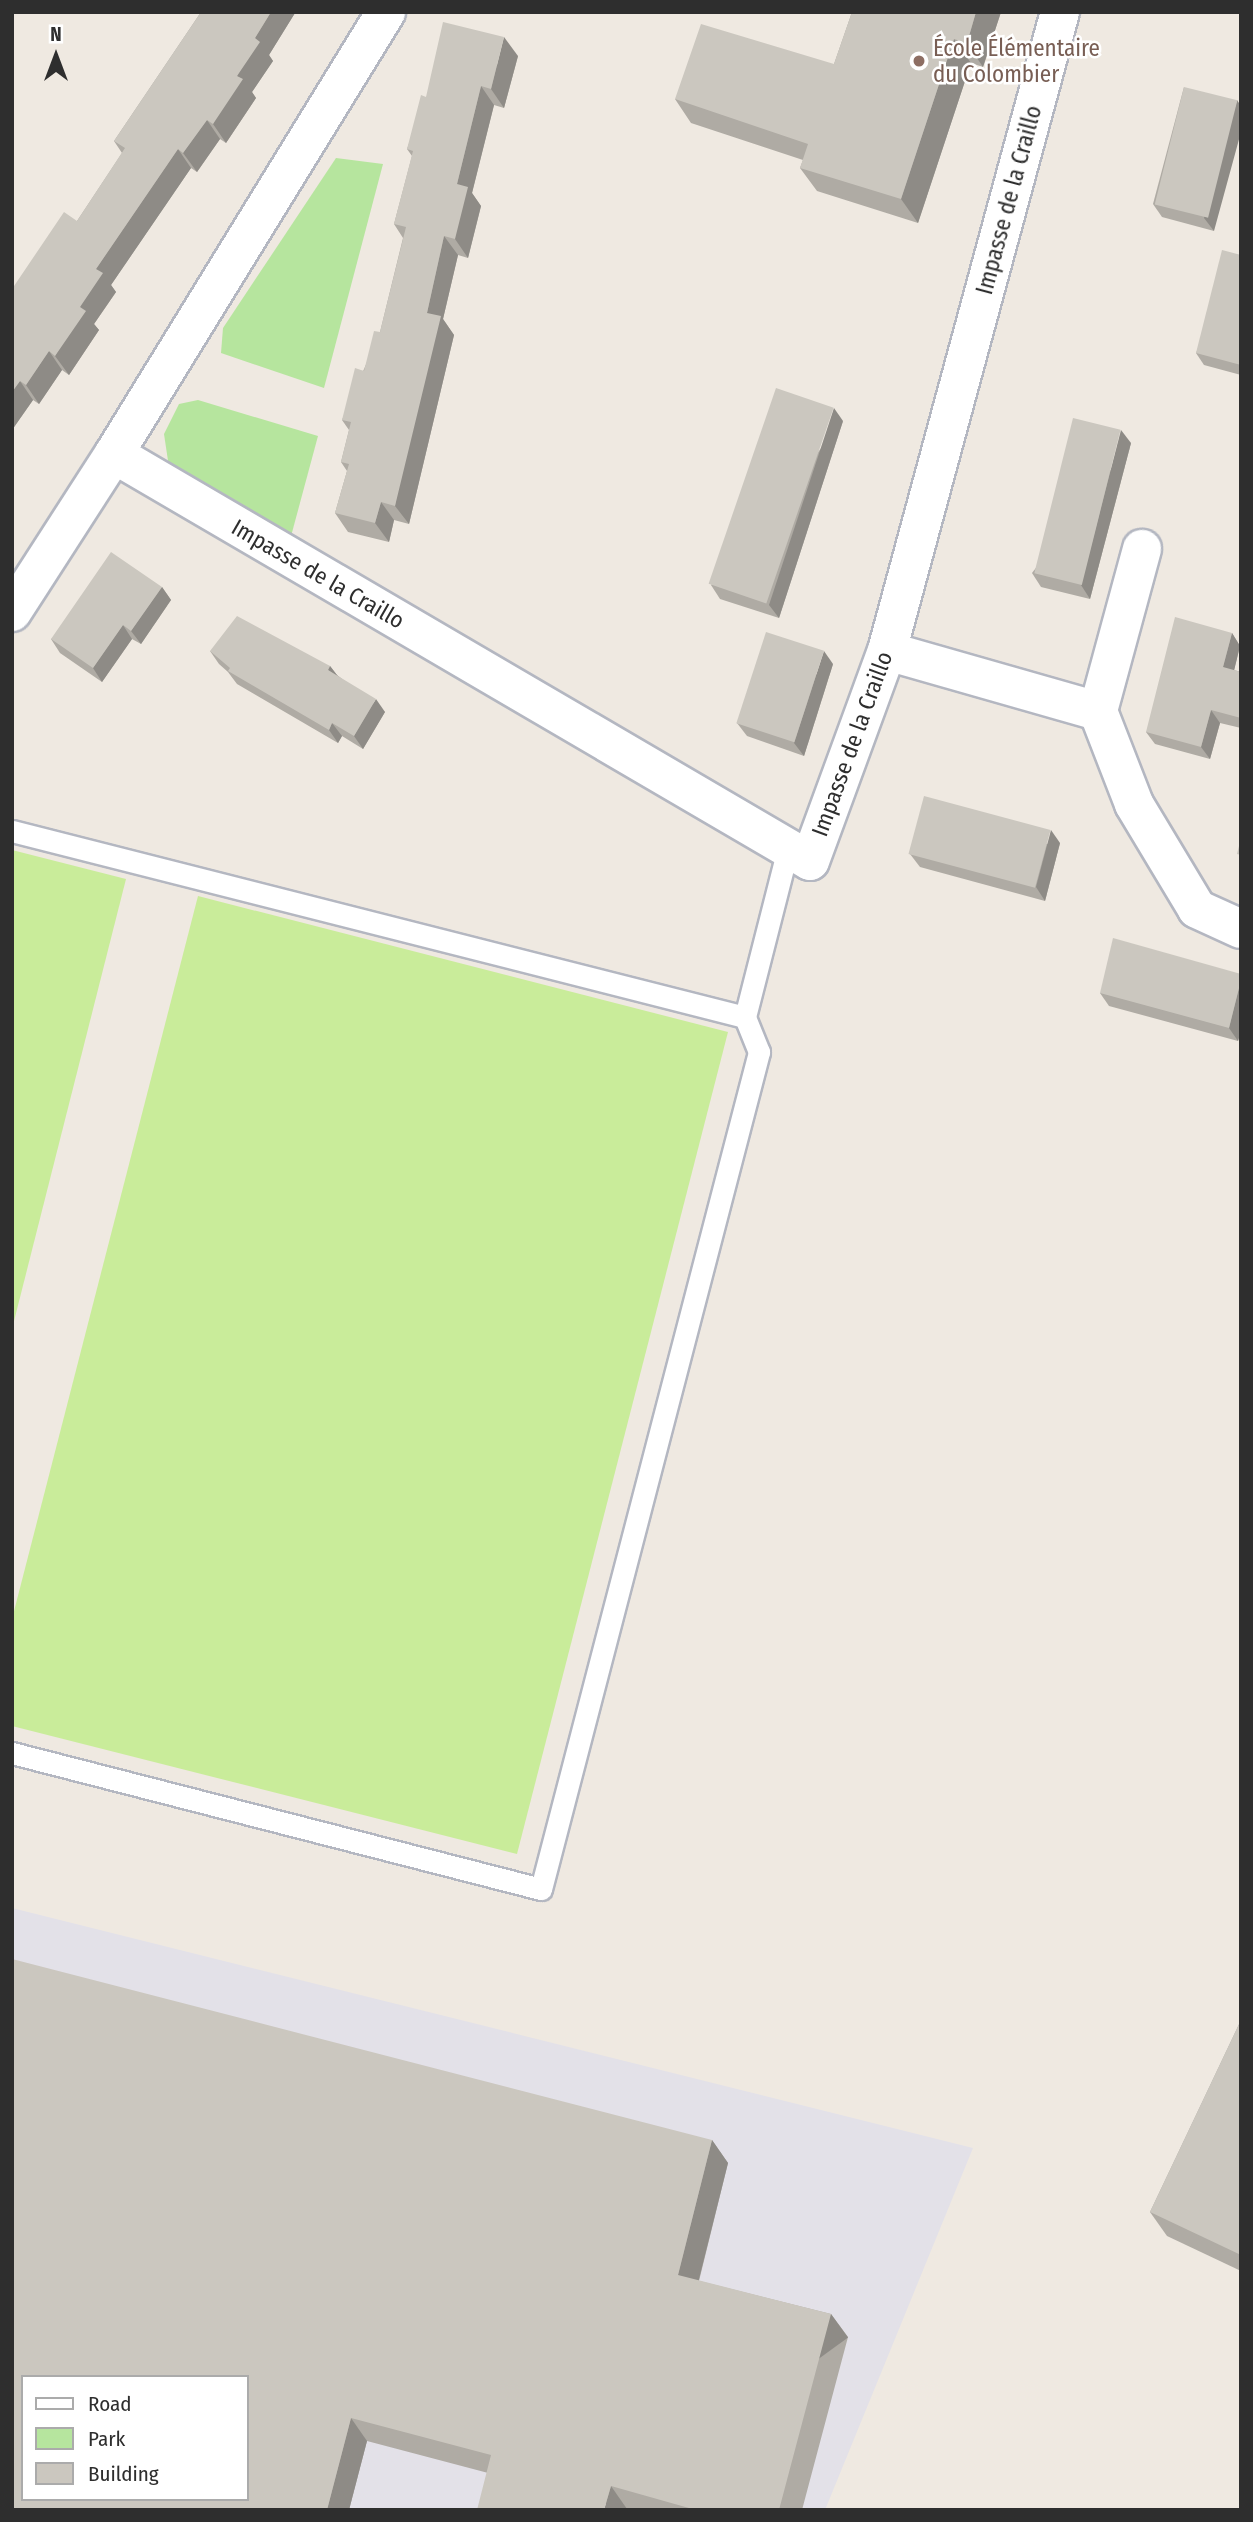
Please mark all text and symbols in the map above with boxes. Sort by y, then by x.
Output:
north arrow [21,21,91,91]
text: N [50,23,62,46]
place label: École Élémentaire du Colombier [933,34,1100,88]
marker: École Élémentaire du Colombier [911,53,927,69]
street label: Impasse de la Craillo [970,102,1048,298]
street label: Impasse de la Craillo [227,513,409,635]
street label: Impasse de la Craillo [806,648,898,840]
legend [21,2375,248,2501]
text: Road [88,2391,132,2417]
text: Park [88,2426,125,2452]
text: Building [88,2461,159,2487]

